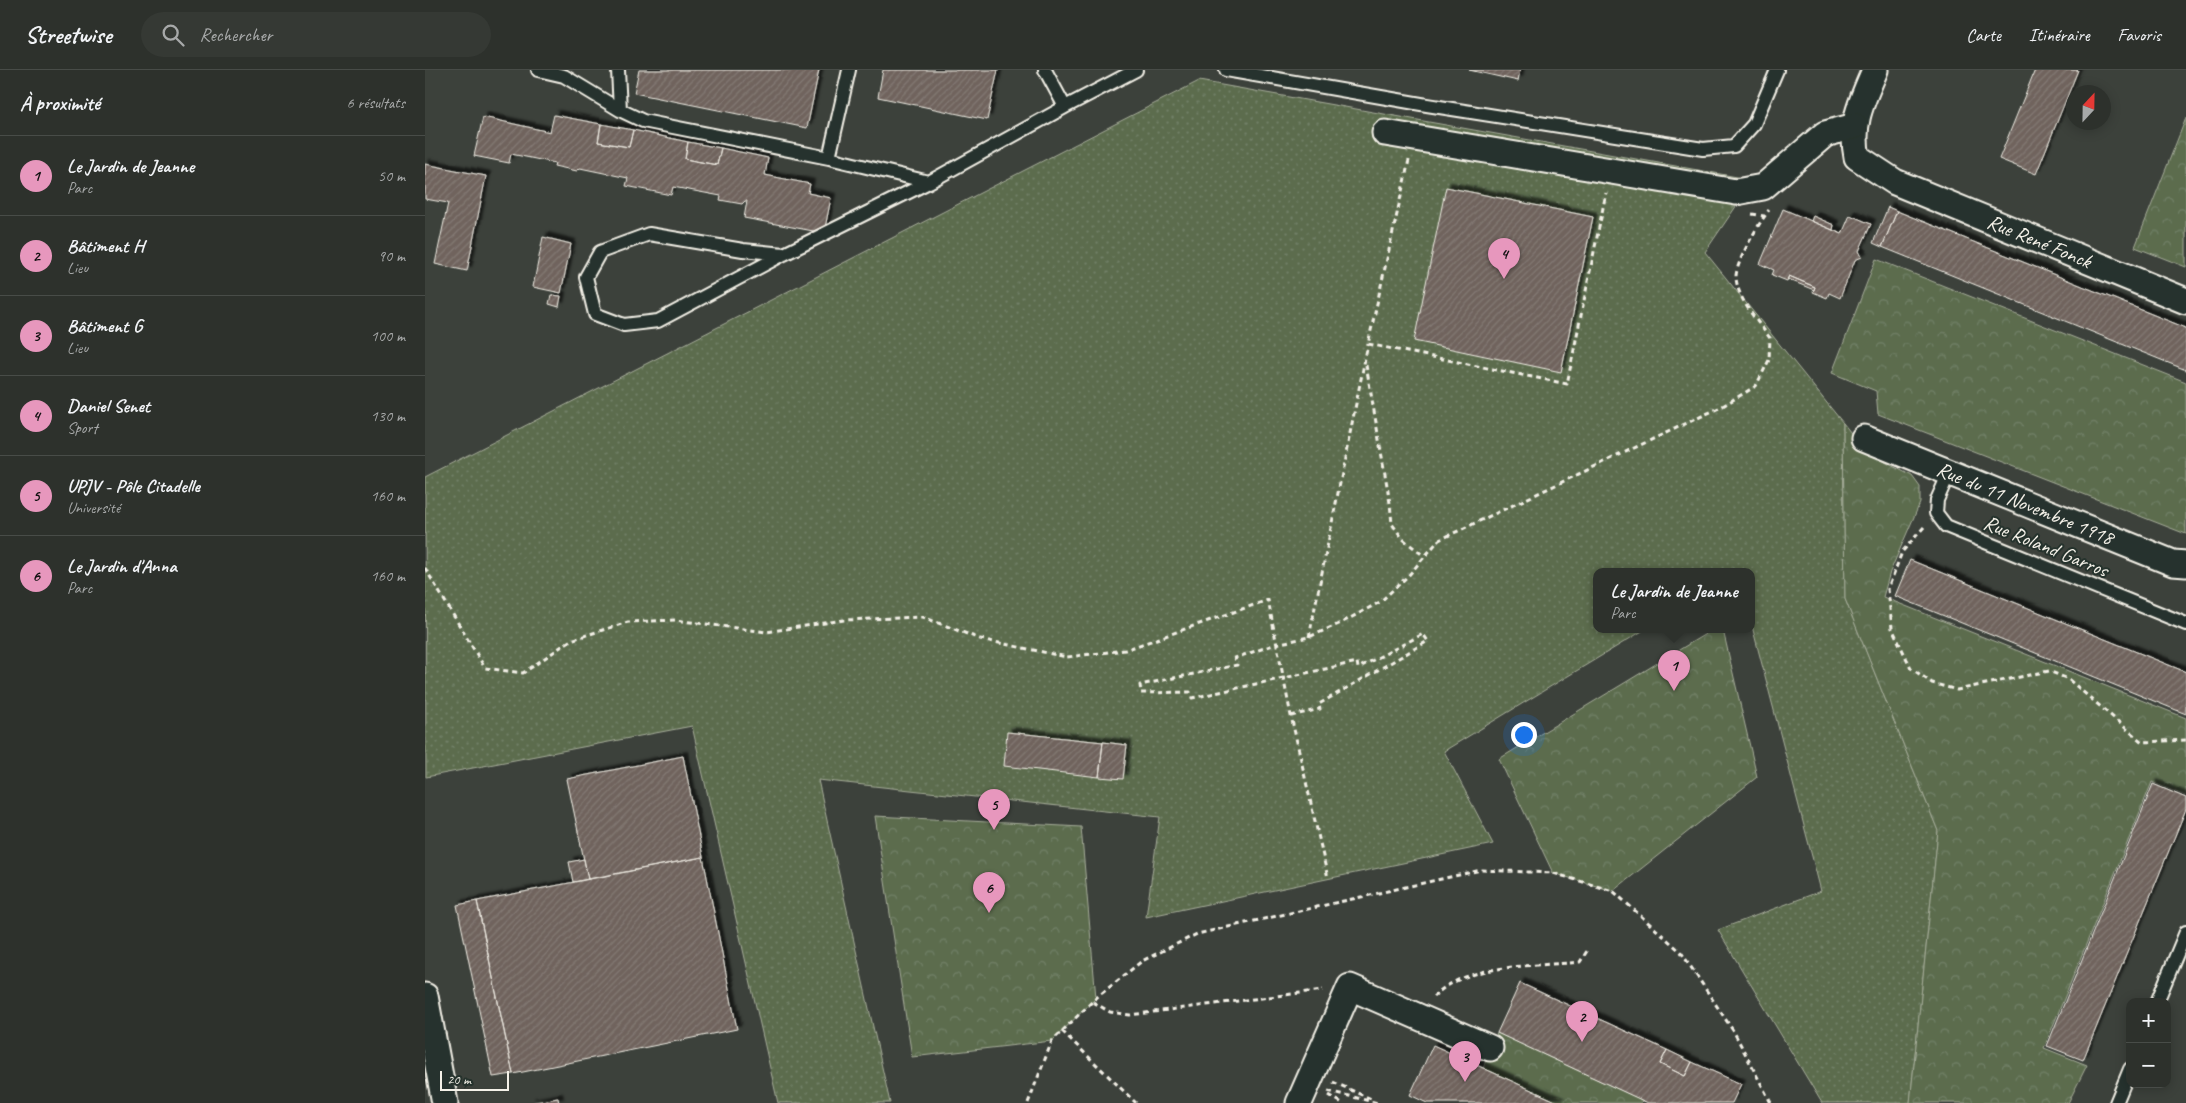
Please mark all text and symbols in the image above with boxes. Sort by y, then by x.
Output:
search box [141,12,491,57]
text: Streetwise [25,20,111,50]
icon: search [159,21,187,49]
text: Rechercher [199,23,272,47]
text: Carte [1966,24,2001,46]
text: Itinéraire [2029,24,2090,46]
text: Favoris [2118,24,2161,46]
north arrow [2066,85,2111,130]
text: À proximité [20,90,100,116]
text: 6 résultats [346,93,405,113]
text: Le Jardin de Jeanne [67,154,194,178]
text: 1 [32,166,40,186]
text: 50 m [378,166,405,186]
text: Parc [67,178,92,198]
street label: Rue René Fonck [1983,208,2096,274]
text: Bâtiment H [67,234,144,258]
pin: 4 [1488,238,1520,279]
text: 2 [32,246,40,266]
text: 90 m [378,246,405,266]
text: Lieu [67,258,88,278]
text: Bâtiment G [67,314,142,338]
text: 3 [32,326,40,346]
text: 100 m [371,326,405,346]
text: Lieu [67,338,88,358]
text: Daniel Senet [67,394,150,418]
text: 4 [32,406,40,426]
text: 130 m [371,406,405,426]
text: Sport [67,418,98,438]
street label: Rue du 11 Novembre 1918 [1933,456,2120,552]
text: UPJV - Pôle Citadelle [67,474,200,498]
text: 5 [33,486,39,506]
text: 160 m [371,486,405,506]
text: Université [67,498,120,518]
street label: Rue Roland Garros [1980,509,2114,583]
text: Le Jardin d'Anna [67,554,177,578]
text: 6 [32,566,40,586]
text: 160 m [371,566,405,586]
popup [1593,568,1755,633]
text: Parc [67,578,92,598]
text: Le Jardin de Jeanne [1611,579,1738,603]
text: Parc [1611,603,1636,623]
pin: 1 [1658,650,1690,691]
your location [1511,722,1537,748]
pin: 5 [978,789,1010,830]
pin: 6 [973,872,1005,913]
map controls [2126,998,2171,1088]
button: + [2126,998,2171,1043]
pin: 2 [1566,1001,1598,1042]
pin: 3 [1449,1041,1481,1082]
button: − [2126,1043,2171,1088]
scale bar [440,1068,509,1091]
text: 20 m [447,1071,471,1088]

